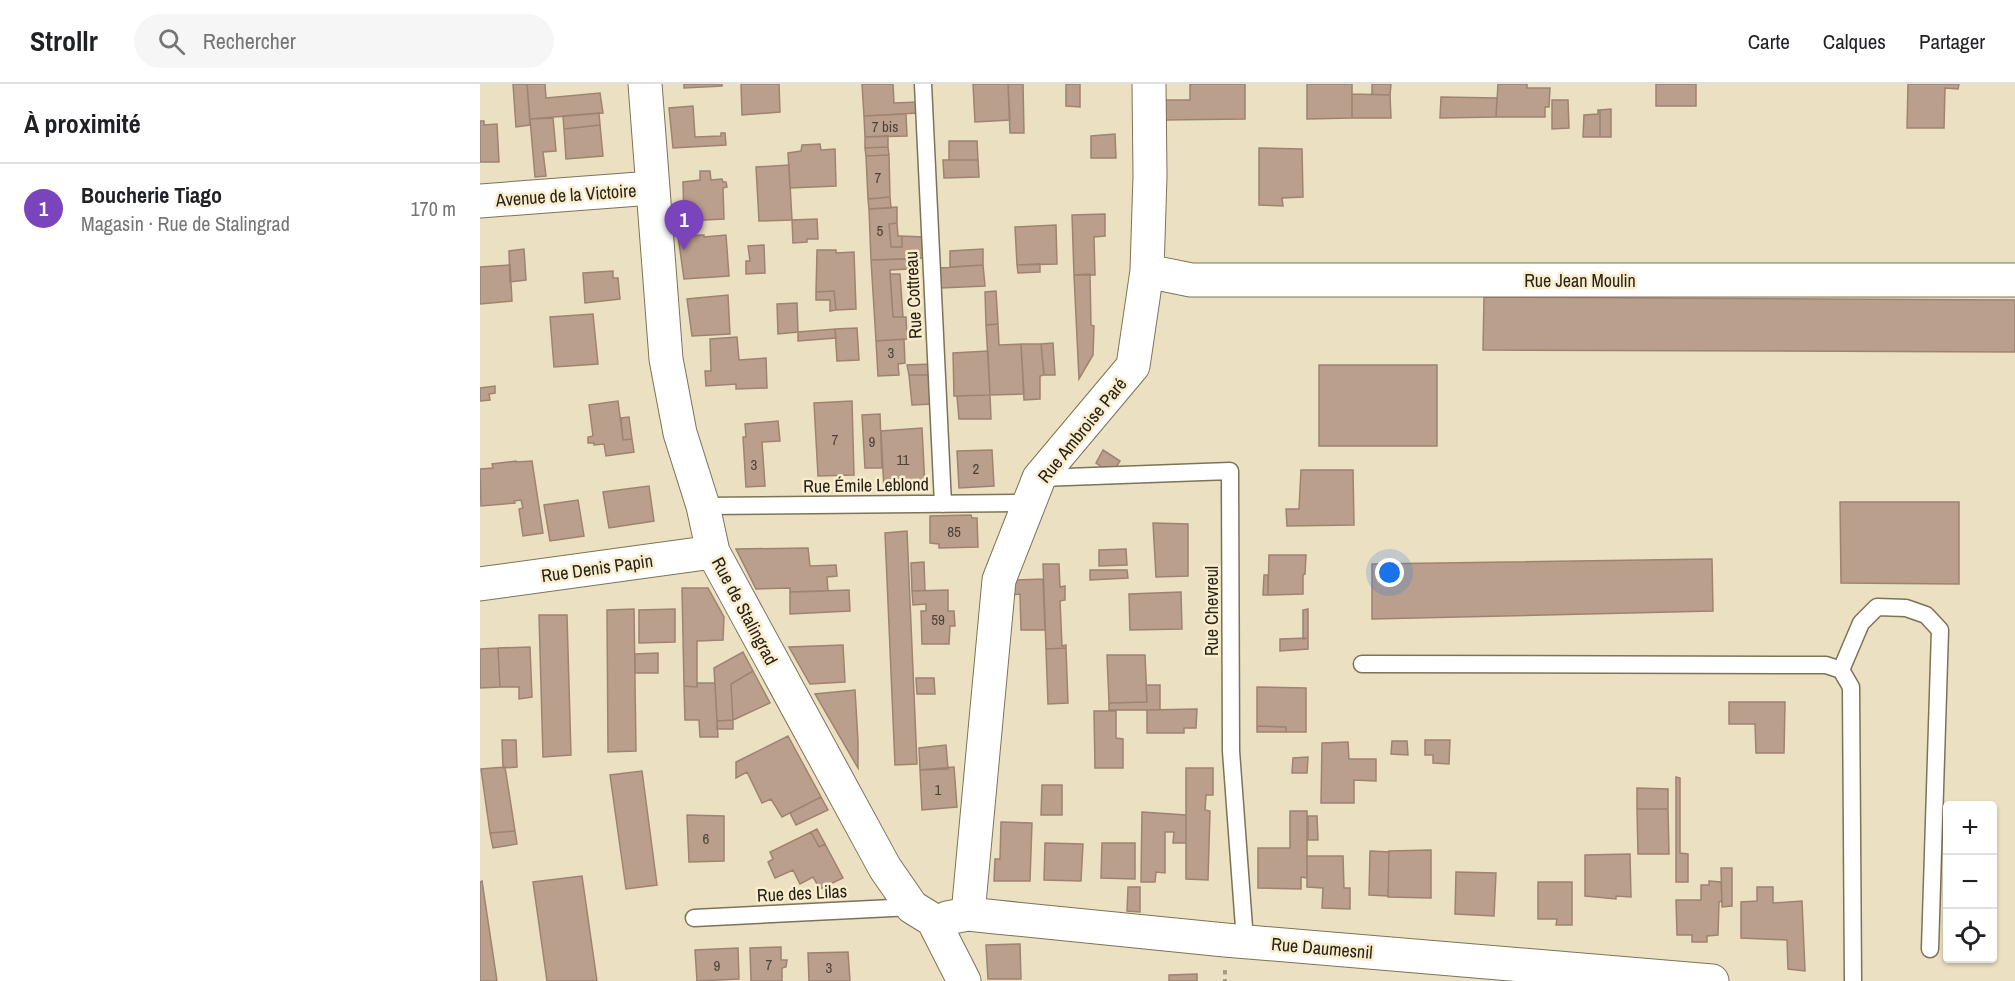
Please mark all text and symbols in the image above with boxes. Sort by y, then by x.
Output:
search box [134,14,554,68]
text: Strollr [30,22,98,60]
icon: search [155,25,188,58]
text: Rechercher [203,26,296,56]
text: Carte [1748,27,1790,56]
text: Calques [1823,27,1886,56]
text: Partager [1919,27,1985,56]
text: À proximité [24,106,141,141]
house number: 7 bis [872,116,898,137]
house number: 7 [875,167,882,188]
street label: Avenue de la Victoire [494,178,637,212]
text: Boucherie Tiago [81,180,222,210]
text: 1 [39,195,48,222]
text: 170 m [410,195,456,222]
pin: 1 [664,200,704,250]
text: Magasin · Rue de Stalingrad [81,210,290,237]
house number: 5 [877,220,884,241]
street label: Rue Cottreau [898,251,928,339]
street label: Rue Jean Moulin [1524,268,1636,293]
house number: 3 [888,342,895,363]
street label: Rue Ambroise Paré [1032,372,1132,488]
house number: 7 [832,429,839,450]
house number: 9 [869,431,876,452]
house number: 11 [897,449,910,470]
house number: 3 [751,454,758,475]
house number: 2 [973,458,980,479]
street label: Rue Émile Leblond [803,471,929,499]
house number: 85 [947,521,961,542]
street label: Rue Denis Papin [540,548,654,588]
street label: Rue de Stalingrad [706,553,784,669]
your location [1375,558,1404,587]
street label: Rue Chevreul [1199,566,1224,656]
house number: 59 [931,609,945,630]
house number: 1 [935,779,942,800]
map controls [1943,801,1997,963]
button: + [1943,801,1997,855]
house number: 6 [703,828,710,849]
button: − [1943,855,1997,909]
street label: Rue des Lilas [756,878,848,908]
button: locate [1943,909,1997,963]
street label: Rue Daumesnil [1270,931,1374,965]
house number: 7 [766,954,773,975]
house number: 9 [714,955,721,976]
house number: 3 [826,957,833,978]

